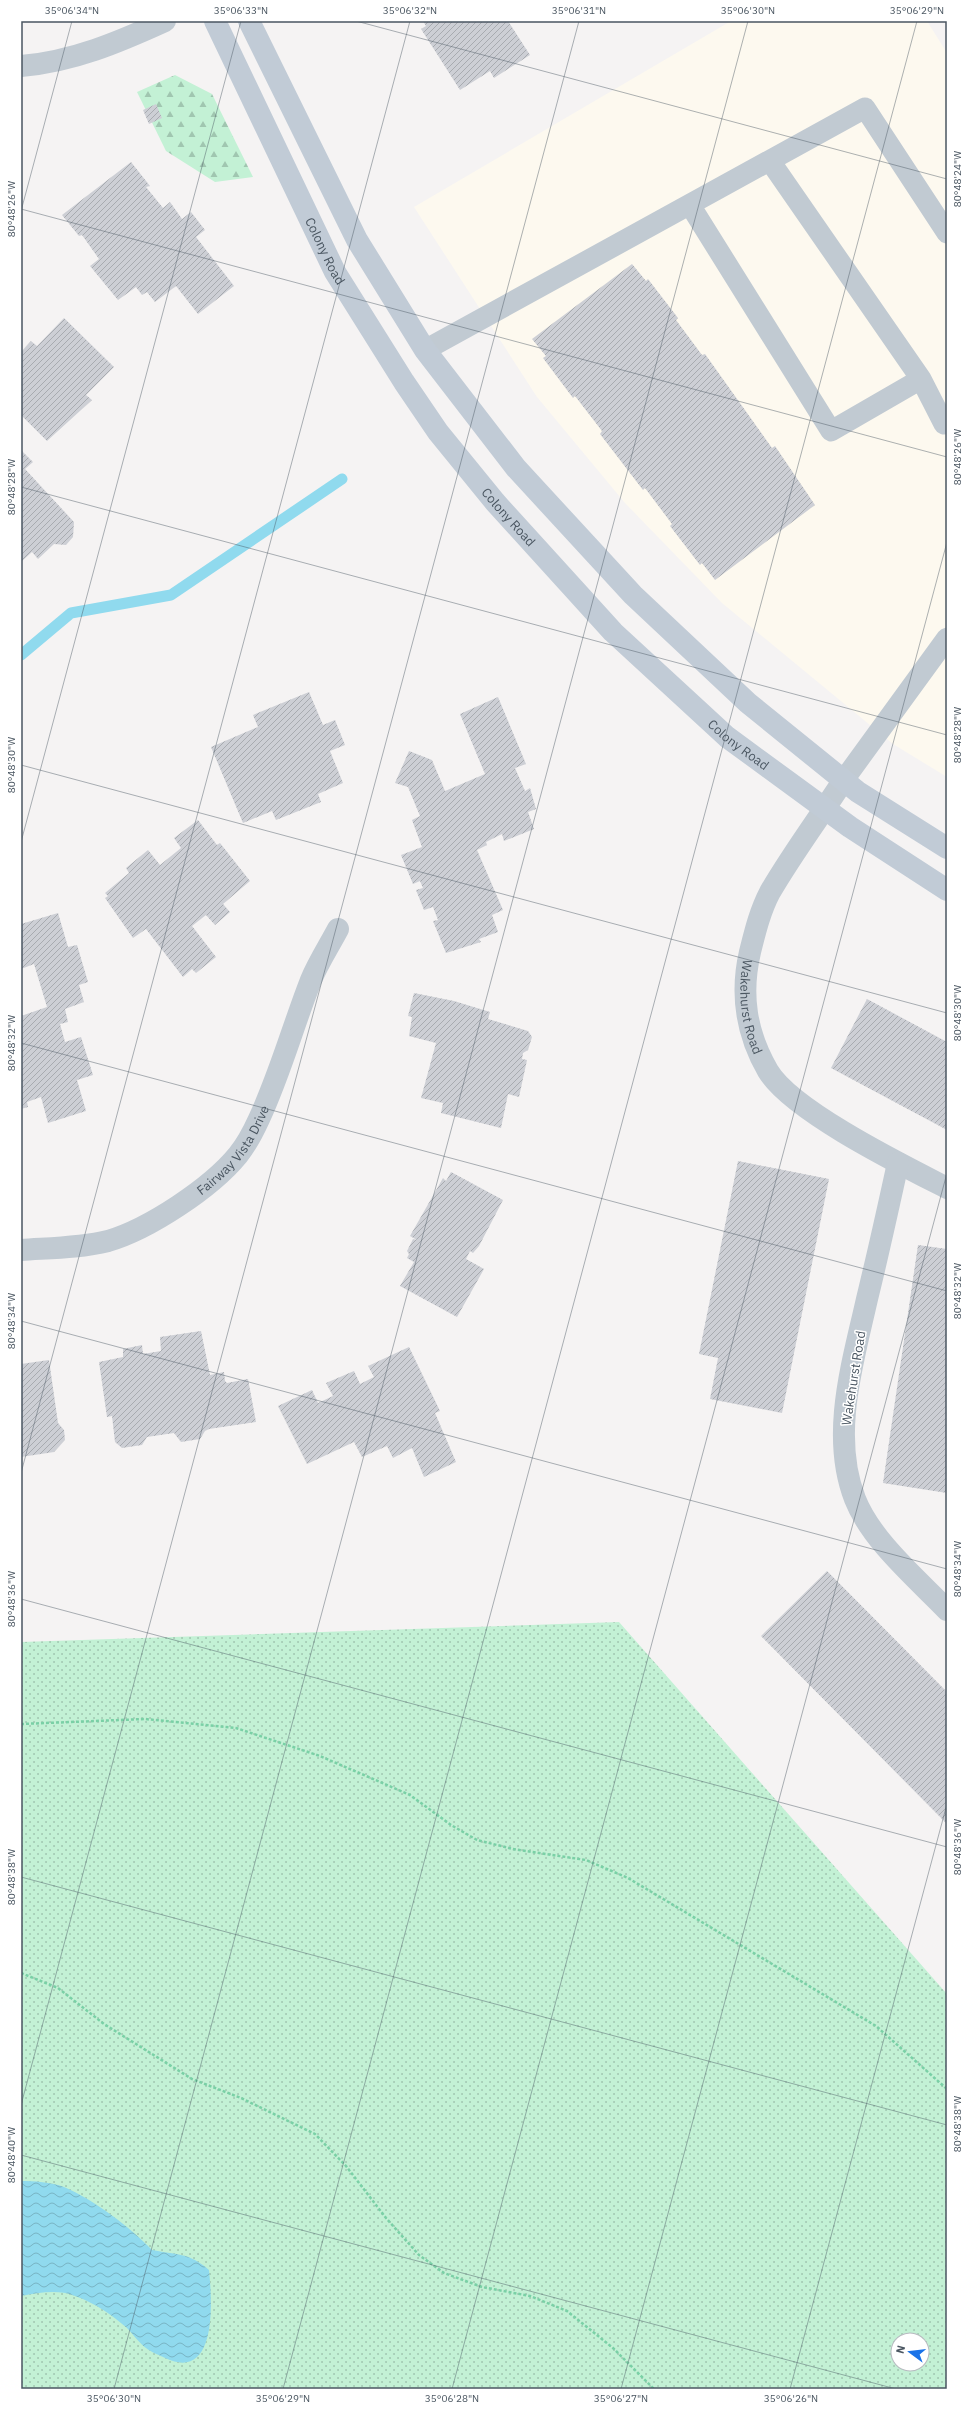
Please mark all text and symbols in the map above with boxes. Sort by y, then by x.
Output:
text: 35°06'34"N [45,4,99,17]
text: 35°06'33"N [214,4,268,17]
text: 35°06'32"N [383,4,437,17]
text: 35°06'31"N [552,4,606,17]
text: 35°06'30"N [721,4,775,17]
text: 35°06'29"N [890,4,944,17]
text: 80°48'24"W [951,151,964,207]
text: 80°48'26"W [5,181,18,237]
street label: Colony Road [301,215,349,288]
text: 80°48'26"W [951,429,964,485]
text: 80°48'28"W [5,459,18,515]
street label: Colony Road [478,484,539,550]
text: 80°48'28"W [951,707,964,763]
street label: Colony Road [704,716,772,774]
text: 80°48'30"W [5,737,18,793]
street label: Wakehurst Road [736,958,766,1057]
text: 80°48'30"W [951,985,964,1041]
text: 80°48'32"W [5,1015,18,1071]
street label: Fairway Vista Drive [193,1103,273,1199]
text: 80°48'32"W [951,1263,964,1319]
text: 80°48'34"W [5,1293,18,1349]
street label: Wakehurst Road [838,1330,869,1427]
text: 80°48'34"W [951,1541,964,1597]
text: 80°48'36"W [5,1571,18,1627]
text: 80°48'36"W [951,1819,964,1875]
text: 80°48'38"W [5,1849,18,1905]
text: 80°48'38"W [951,2096,964,2152]
text: 80°48'40"W [5,2127,18,2183]
north arrow [890,2332,930,2372]
text: N [893,2344,908,2355]
text: 35°06'30"N [87,2392,141,2405]
text: 35°06'29"N [256,2392,310,2405]
text: 35°06'28"N [425,2392,479,2405]
text: 35°06'27"N [594,2392,648,2405]
text: 35°06'26"N [764,2392,818,2405]

